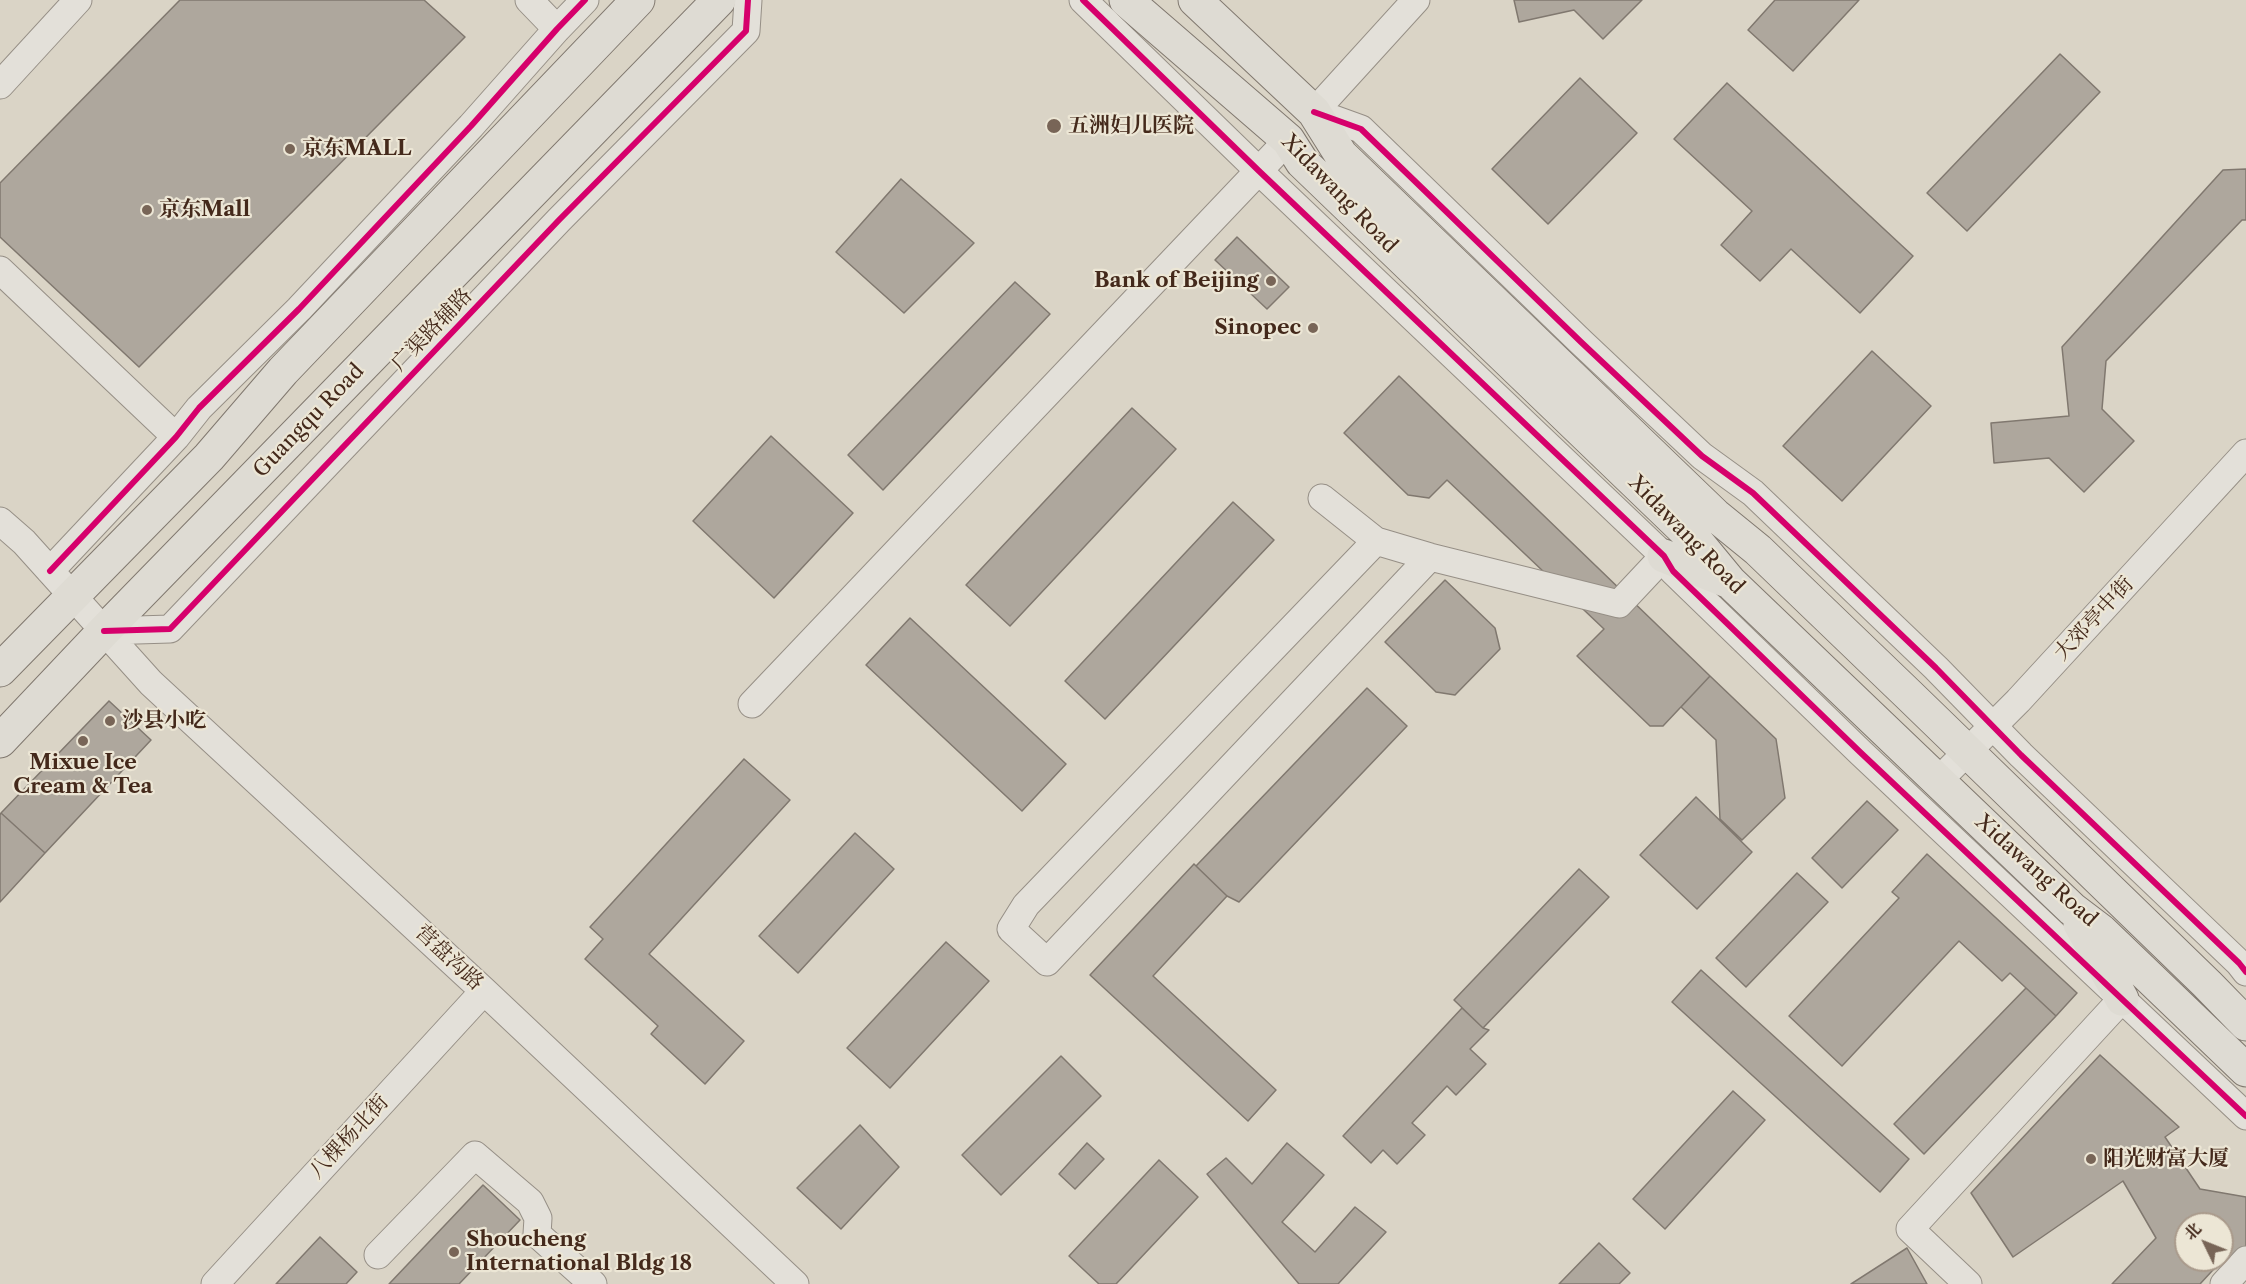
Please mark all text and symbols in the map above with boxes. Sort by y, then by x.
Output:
place label: 五洲妇儿医院 [1068,113,1194,139]
marker: 五洲妇儿医院 [1045,117,1063,135]
street label: Xidawang Road [1276,129,1402,259]
place label: 京东MALL [302,136,412,162]
marker: 京东MALL [283,142,297,156]
place label: 京东Mall [159,197,250,223]
marker: 京东Mall [140,203,154,217]
place label: Bank of Beijing [1094,268,1259,294]
marker: Bank of Beijing [1264,274,1278,288]
street label: 广渠路辅路 [386,283,478,377]
place label: Sinopec [1214,315,1301,341]
marker: Sinopec [1306,321,1320,335]
street label: Guangqu Road [248,359,370,483]
street label: Xidawang Road [1623,470,1749,600]
street label: 大郊亭中街 [2049,572,2139,666]
place label: 沙县小吃 [122,708,206,734]
marker: 沙县小吃 [103,714,117,728]
marker: Mixue Ice Cream & Tea [76,734,90,748]
place label: Mixue Ice Cream & Tea [13,750,153,800]
street label: Xidawang Road [1970,810,2102,932]
street label: 营盘沟路 [410,920,488,996]
street label: 八棵杨北街 [304,1090,394,1184]
place label: 阳光财富大厦 [2103,1146,2229,1172]
marker: 阳光财富大厦 [2084,1152,2098,1166]
north arrow [2174,1212,2234,1272]
text: 北 [2180,1218,2205,1244]
place label: Shoucheng International Bldg 18 [466,1227,692,1277]
marker: Shoucheng International Bldg 18 [447,1245,461,1259]

